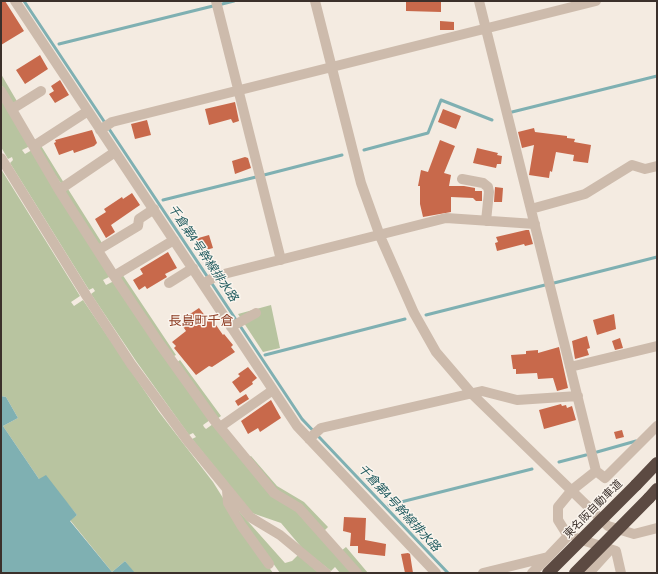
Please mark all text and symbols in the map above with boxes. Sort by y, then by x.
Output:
water label: 千倉第4号幹線排水路 [165,202,241,304]
district label: 長島町千倉 [169,313,233,329]
water label: 千倉第4号幹線排水路 [355,462,443,554]
street label: 東名阪自動車道 [561,477,625,541]

